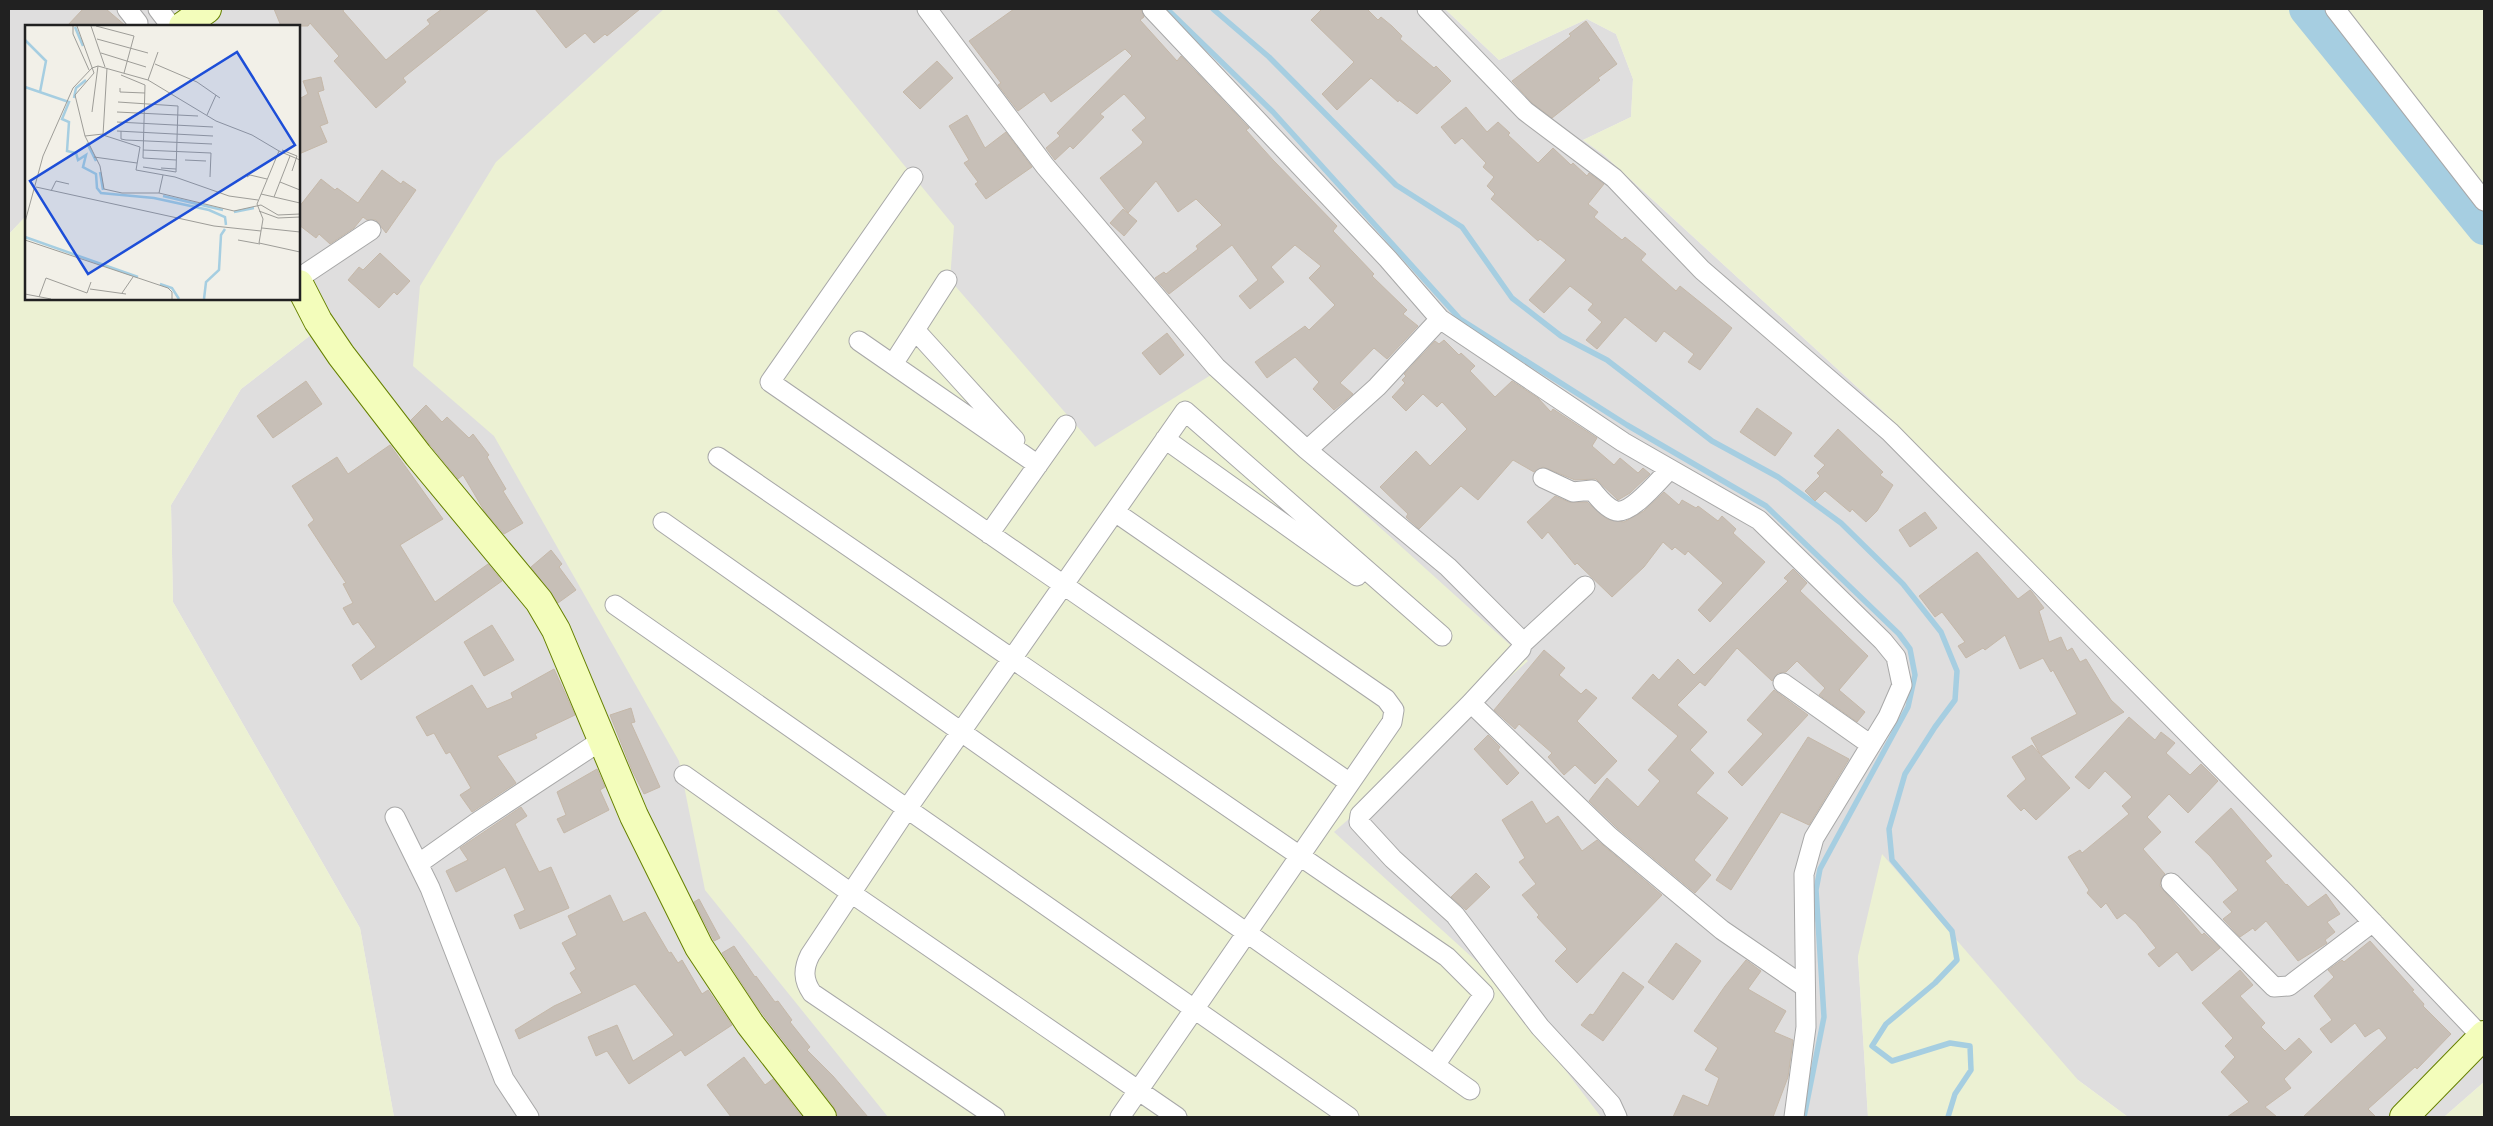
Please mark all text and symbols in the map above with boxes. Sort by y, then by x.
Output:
inset map [25,25,300,300]

